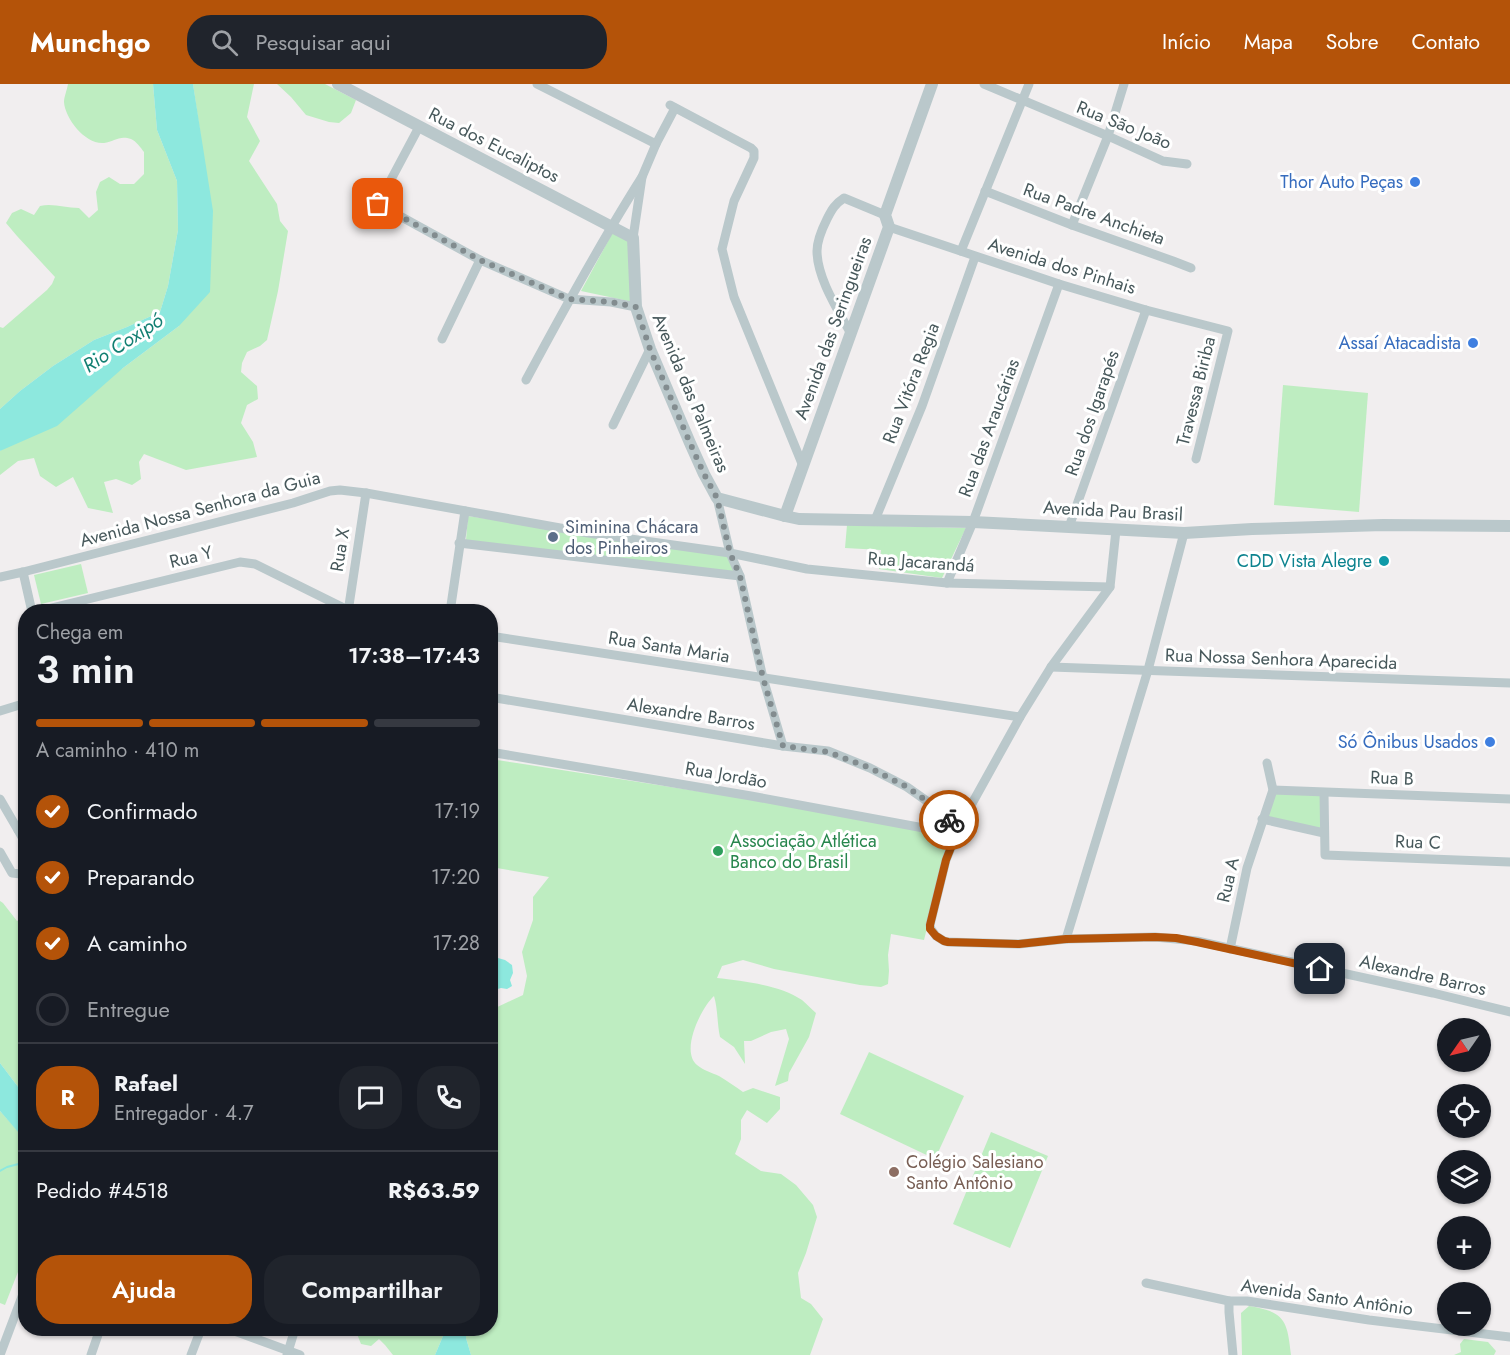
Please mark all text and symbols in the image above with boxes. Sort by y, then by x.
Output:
search box [187,15,607,69]
text: Munchgo [30,22,151,63]
icon: search [208,26,241,59]
text: Pesquisar aqui [256,26,391,58]
text: Início [1162,27,1211,57]
text: Mapa [1244,27,1293,57]
text: Sobre [1326,27,1378,57]
text: Contato [1411,27,1480,57]
street label: Rua São João [1073,94,1175,156]
street label: Rua dos Eucaliptos [424,101,564,189]
place label: Thor Auto Peças [1280,169,1403,195]
marker: Thor Auto Peças [1408,175,1422,189]
street label: Rua Padre Anchieta [1020,176,1168,252]
pin [352,178,403,229]
icon: bag [361,187,394,220]
street label: Avenida dos Pinhais [985,231,1139,301]
street label: Avenida das Seringueiras [788,233,878,423]
water label: Rio Coxipó [77,306,169,380]
street label: Avenida das Palmeiras [646,310,736,476]
street label: Rua Vitóra Regia [876,319,946,447]
place label: Assaí Atacadista [1339,330,1461,356]
street label: Travessa Biriba [1170,334,1222,448]
marker: Assaí Atacadista [1466,336,1480,350]
street label: Rua dos Igarapés [1058,347,1126,479]
street label: Rua das Araucárias [952,355,1026,501]
street label: Avenida Nossa Senhora da Guia [77,464,323,554]
street label: Avenida Pau Brasil [1042,494,1184,528]
place label: Siminina Chácara dos Pinheiros [565,514,699,561]
street label: Rua X [324,526,356,574]
marker: Siminina Chácara dos Pinheiros [546,530,560,544]
street label: Rua Y [167,539,216,575]
street label: Rua Jacarandá [867,545,975,579]
place label: CDD Vista Alegre [1237,548,1372,574]
marker: CDD Vista Alegre [1377,554,1391,568]
text: Chega em [36,618,123,647]
street label: Rua Santa Maria [606,625,732,669]
text: 17:38–17:43 [348,639,480,671]
text: 3 min [36,641,135,698]
street label: Rua Nossa Senhora Aparecida [1165,642,1397,676]
street label: Alexandre Barros [625,691,757,737]
place label: Só Ônibus Usados [1338,729,1478,755]
marker: Só Ônibus Usados [1483,735,1497,749]
text: A caminho · 410 m [36,736,199,765]
street label: Rua Jordão [683,755,769,795]
street label: Rua B [1370,764,1414,792]
courier [919,790,979,850]
icon: check [36,795,69,828]
text: Confirmado [87,795,197,827]
text: 17:19 [434,797,480,826]
icon: bike [933,804,966,837]
place label: Associação Atlética Banco do Brasil [730,828,877,875]
street label: Rua C [1395,828,1441,856]
marker: Associação Atlética Banco do Brasil [711,844,725,858]
street label: Rua A [1210,855,1246,905]
icon: check [36,861,69,894]
text: Preparando [87,861,195,893]
text: 17:20 [431,863,480,892]
icon: check [36,927,69,960]
text: A caminho [87,927,187,959]
text: 17:28 [432,929,480,958]
pin [1294,943,1345,994]
street label: Alexandre Barros [1357,948,1489,1002]
icon: home [1303,952,1336,985]
text: Entregue [87,993,170,1025]
north arrow [1437,1018,1491,1072]
map controls [1437,1018,1491,1336]
button: chat [339,1066,402,1129]
button: phone [417,1066,480,1129]
text: Rafael [114,1067,178,1099]
text: R [60,1081,75,1113]
button: locate [1437,1084,1491,1138]
text: Entregador · 4.7 [114,1099,254,1128]
place label: Colégio Salesiano Santo Antônio [906,1149,1044,1196]
button: layers [1437,1150,1491,1204]
marker: Colégio Salesiano Santo Antônio [887,1165,901,1179]
text: Pedido #4518 [36,1174,169,1206]
text: R$63.59 [388,1174,480,1206]
button: + [1437,1216,1491,1270]
button: Ajuda [36,1255,252,1324]
button: Compartilhar [264,1255,480,1324]
street label: Avenida Santo Antônio [1239,1272,1415,1322]
button: − [1437,1282,1491,1336]

